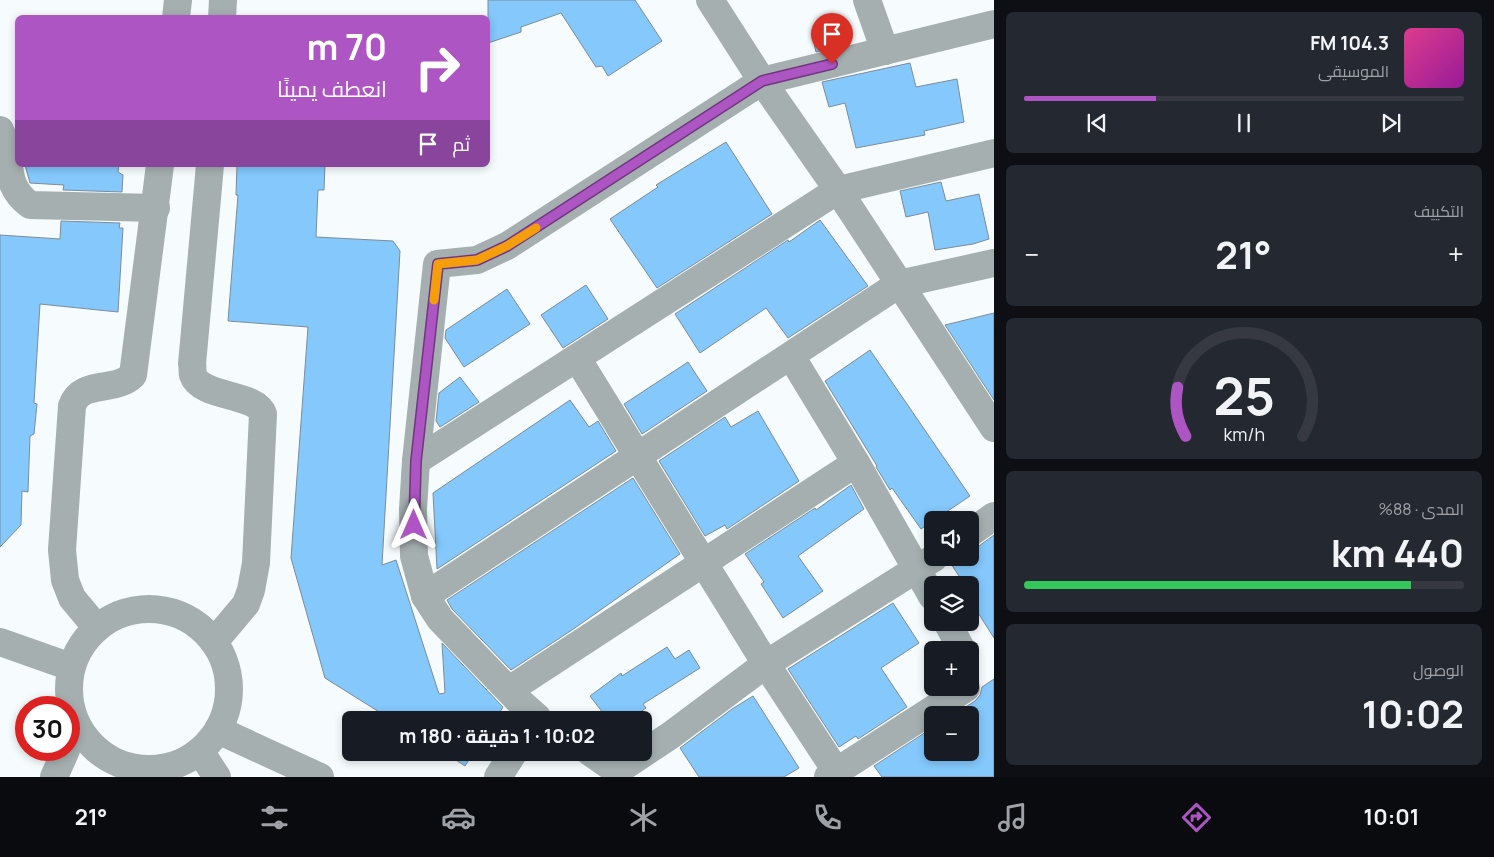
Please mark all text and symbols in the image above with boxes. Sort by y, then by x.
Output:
pin [811,13,853,64]
icon: arrive [818,20,846,48]
text: 70 m [307,23,387,71]
text: 104.3 FM [1310,30,1389,56]
icon: right [405,35,470,100]
text: الموسيقى [1318,60,1389,82]
text: انعطف يمينًا [277,74,387,104]
icon: previous [1083,109,1111,137]
icon: pause [1230,109,1258,137]
icon: next [1377,109,1405,137]
icon: arrive [414,130,442,158]
text: ثم [452,131,470,157]
text: التكييف [1414,200,1464,222]
text: 21° [1215,228,1272,280]
text: − [1024,235,1039,273]
text: + [1448,235,1464,273]
text: 25 [1213,360,1275,431]
text: km/h [1223,422,1265,446]
position arrow [387,498,439,550]
text: المدى · 88% [1379,498,1464,520]
map controls [924,511,979,761]
button: sound [924,511,979,566]
text: 440 km [1331,526,1464,578]
button: layers [924,576,979,631]
button: + [924,641,979,696]
text: الوصول [1413,659,1464,681]
text: 10:02 [1362,687,1464,739]
speed limit sign: 30 [15,696,80,761]
button: − [924,706,979,761]
text: 10:02 · 1 دقيقة · 180 m [399,723,595,749]
icon: filters [257,800,292,835]
icon: car [441,800,476,835]
icon: climate [626,800,661,835]
icon: phone [810,800,845,835]
icon: music [995,800,1030,835]
icon: directions [1179,800,1214,835]
text: 21° [75,802,107,832]
text: 10:01 [1364,802,1419,832]

